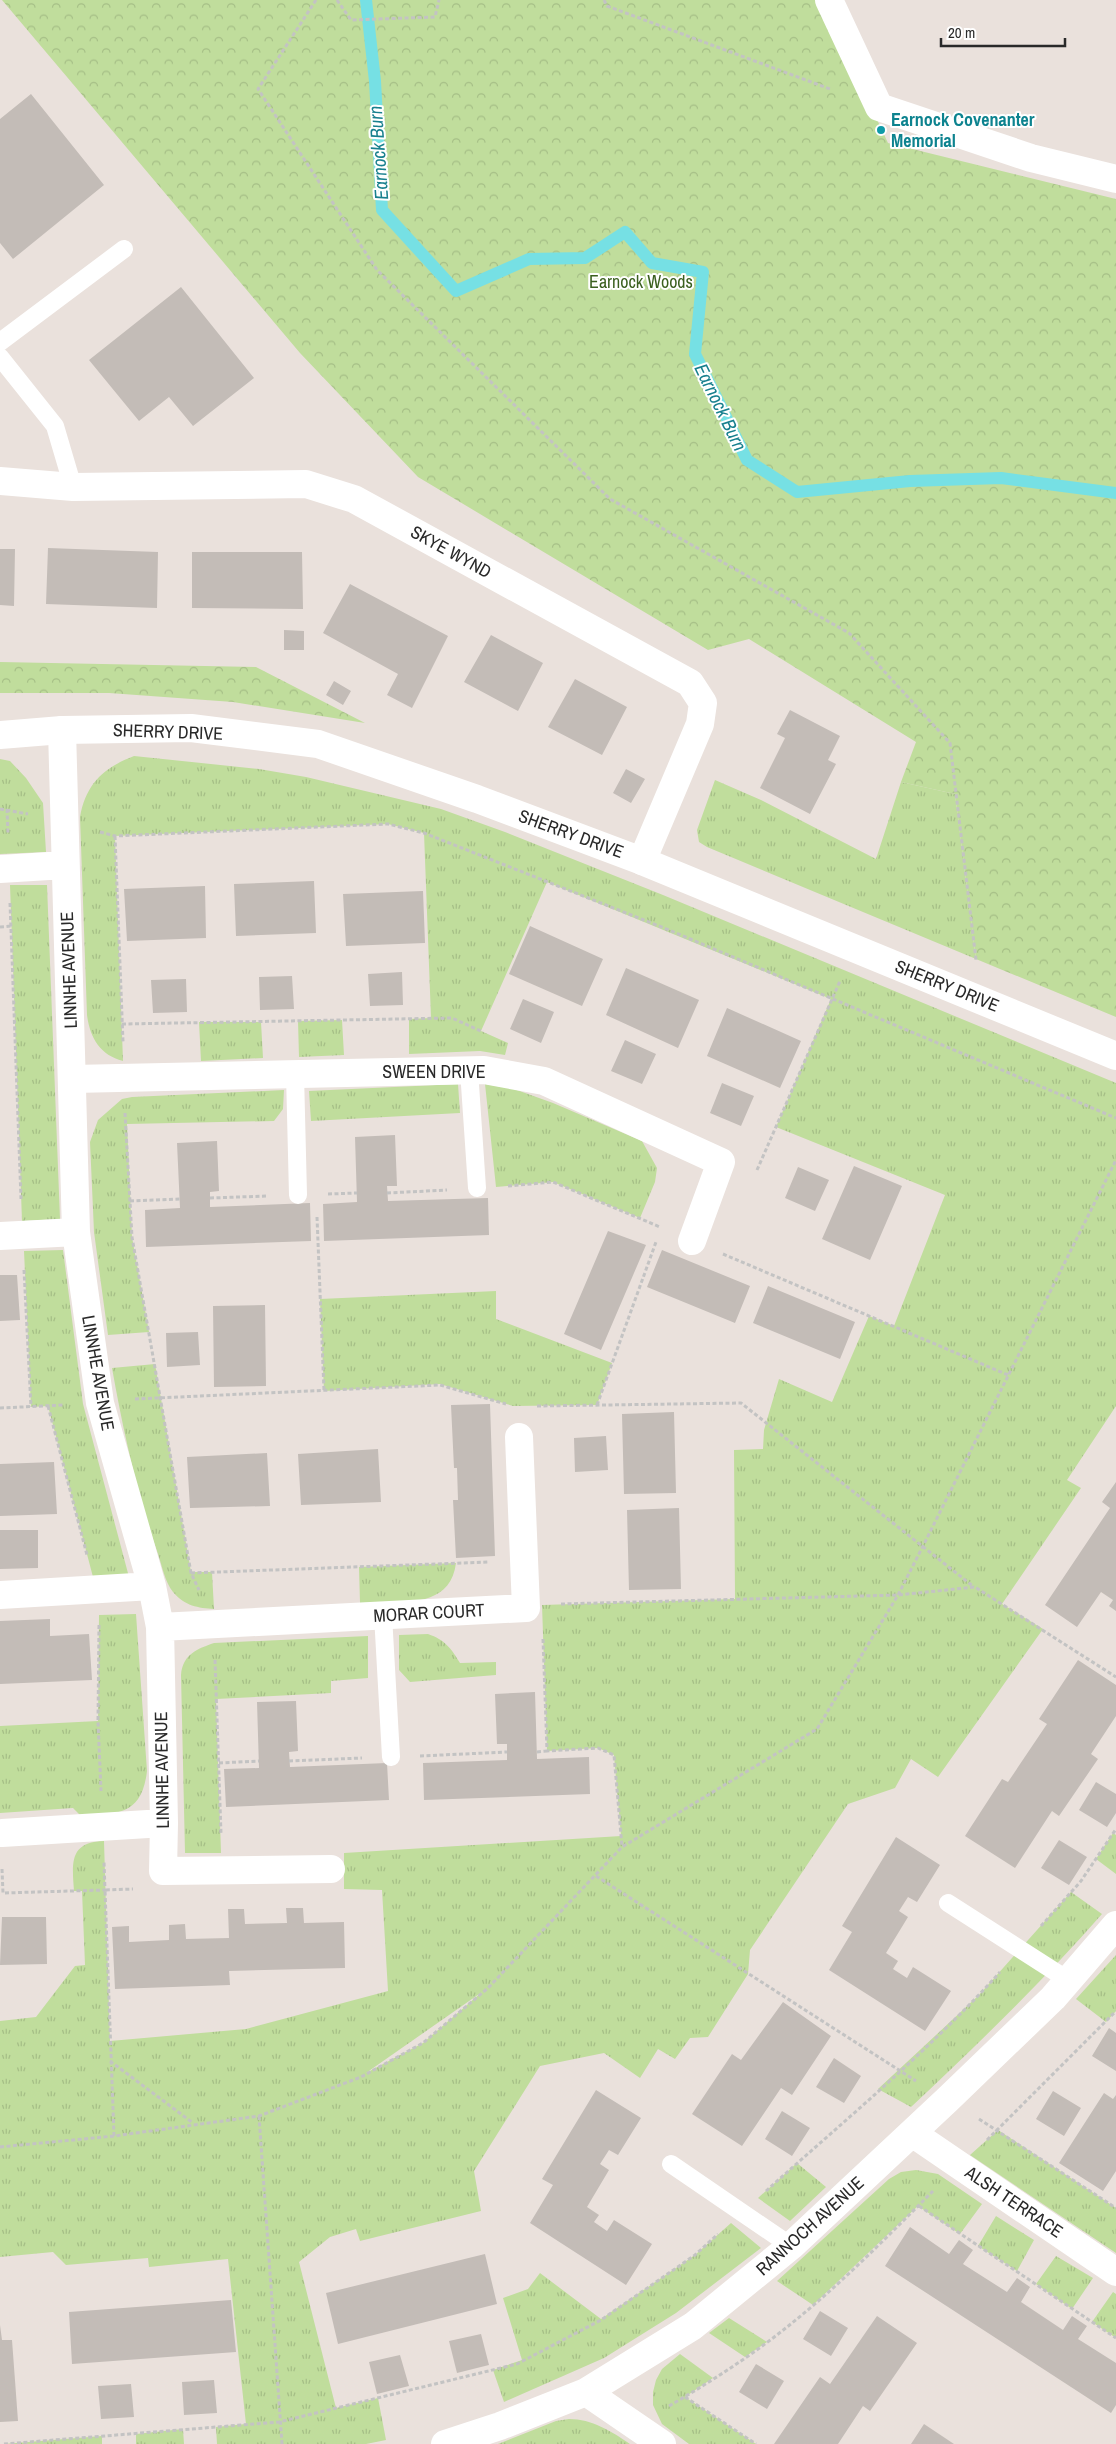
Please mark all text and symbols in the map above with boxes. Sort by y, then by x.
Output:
scale bar [941,15,1065,47]
text: 20 m [948,22,975,43]
water label: Earnock Burn [362,105,394,201]
place label: Earnock Covenanter Memorial [891,107,1035,153]
marker: Earnock Covenanter Memorial [875,124,887,136]
park label: Earnock Woods [589,269,693,294]
water label: Earnock Burn [689,359,753,455]
street label: SKYE WYND [406,519,496,584]
street label: SHERRY DRIVE [113,717,224,746]
street label: SHERRY DRIVE [515,803,627,864]
street label: LINNHE AVENUE [54,911,83,1029]
street label: SHERRY DRIVE [891,953,1003,1018]
street label: SWEEN DRIVE [382,1059,486,1084]
street label: LINNHE AVENUE [76,1313,121,1433]
street label: MORAR COURT [373,1597,485,1628]
street label: LINNHE AVENUE [148,1711,175,1829]
street label: ALSH TERRACE [960,2159,1068,2244]
street label: RANNOCH AVENUE [750,2170,869,2281]

